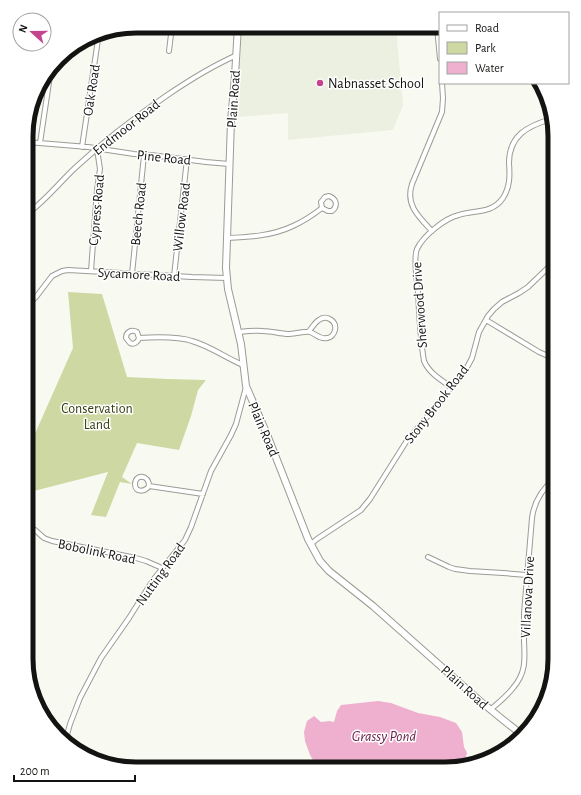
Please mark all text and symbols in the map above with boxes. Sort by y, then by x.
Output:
north arrow [12,12,52,52]
legend [439,12,569,84]
text: Road [475,22,499,34]
text: N [17,23,30,34]
text: Park [475,42,496,54]
text: Water [475,62,504,74]
street label: Oak Road [81,63,103,117]
street label: Plain Road [225,70,243,128]
place label: Nabnasset School [328,77,424,91]
marker: Nabnasset School [315,78,325,88]
street label: Endmoor Road [91,97,163,158]
street label: Pine Road [136,148,192,168]
street label: Cypress Road [87,174,107,246]
street label: Beech Road [129,182,149,246]
street label: Willow Road [171,182,193,252]
street label: Sherwood Drive [410,261,430,349]
street label: Sycamore Road [97,266,181,284]
street label: Stony Brook Road [402,363,472,446]
street label: Plain Road [245,400,281,459]
park label: Conservation Land [61,402,133,432]
street label: Bobolink Road [57,537,137,567]
street label: Nutting Road [134,541,188,608]
street label: Villanova Drive [519,556,537,638]
street label: Plain Road [438,663,491,712]
water label: Grassy Pond [352,729,417,744]
scale bar [14,757,135,783]
text: 200 m [20,765,50,777]

